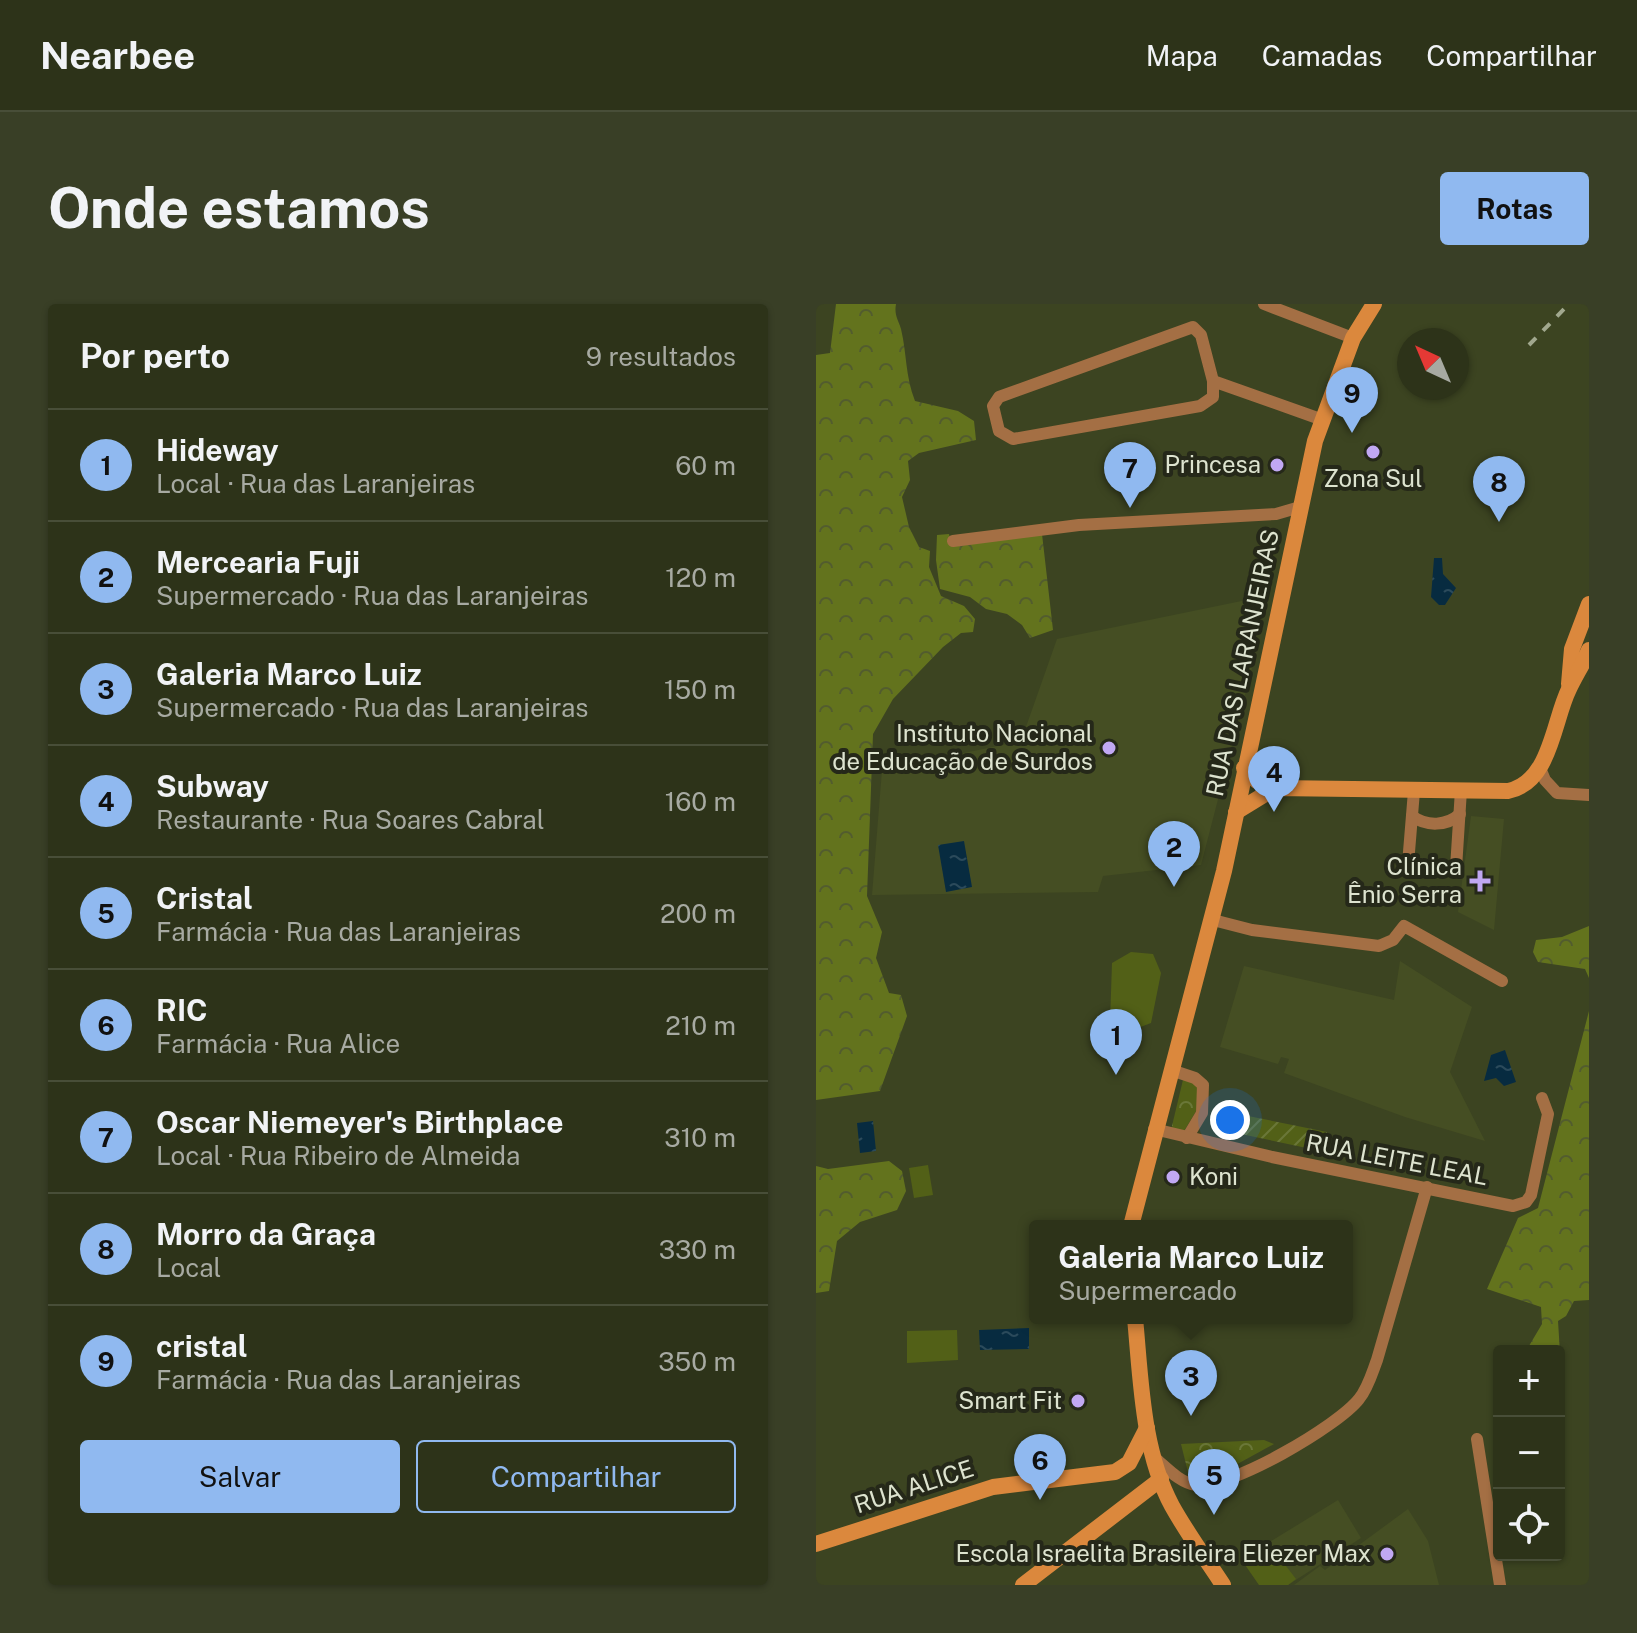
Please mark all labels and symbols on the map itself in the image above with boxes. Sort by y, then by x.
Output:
north arrow [1397,328,1469,400]
pin: 9 [1326,367,1378,433]
pin: 7 [1104,442,1156,508]
marker: Zona Sul [1364,443,1382,461]
place label: Princesa [1164,450,1261,478]
marker: Princesa [1268,456,1286,474]
pin: 8 [1473,456,1525,522]
place label: Zona Sul [1324,464,1422,492]
street label: RUA DAS LARANJEIRAS [1200,527,1284,799]
place label: Instituto Nacional de Educação de Surdos [832,719,1093,775]
marker: Instituto Nacional de Educação de Surdos [1100,739,1118,757]
pin: 4 [1248,746,1300,812]
pin: 2 [1148,821,1200,887]
place label: Clínica Ênio Serra [1347,852,1462,908]
marker: Clínica Ênio Serra [1469,870,1491,892]
pin: 1 [1090,1009,1142,1075]
your location [1210,1100,1250,1140]
street label: RUA LEITE LEAL [1304,1128,1491,1190]
place label: Koni [1189,1162,1238,1190]
marker: Koni [1164,1168,1182,1186]
pin: 3 [1165,1350,1217,1416]
place label: Smart Fit [958,1386,1062,1414]
marker: Smart Fit [1069,1392,1087,1410]
pin: 6 [1014,1434,1066,1500]
pin: 5 [1188,1449,1240,1515]
street label: RUA ALICE [851,1454,977,1518]
place label: Escola Israelita Brasileira Eliezer Max [955,1539,1371,1567]
marker: Escola Israelita Brasileira Eliezer Max [1378,1545,1396,1563]

